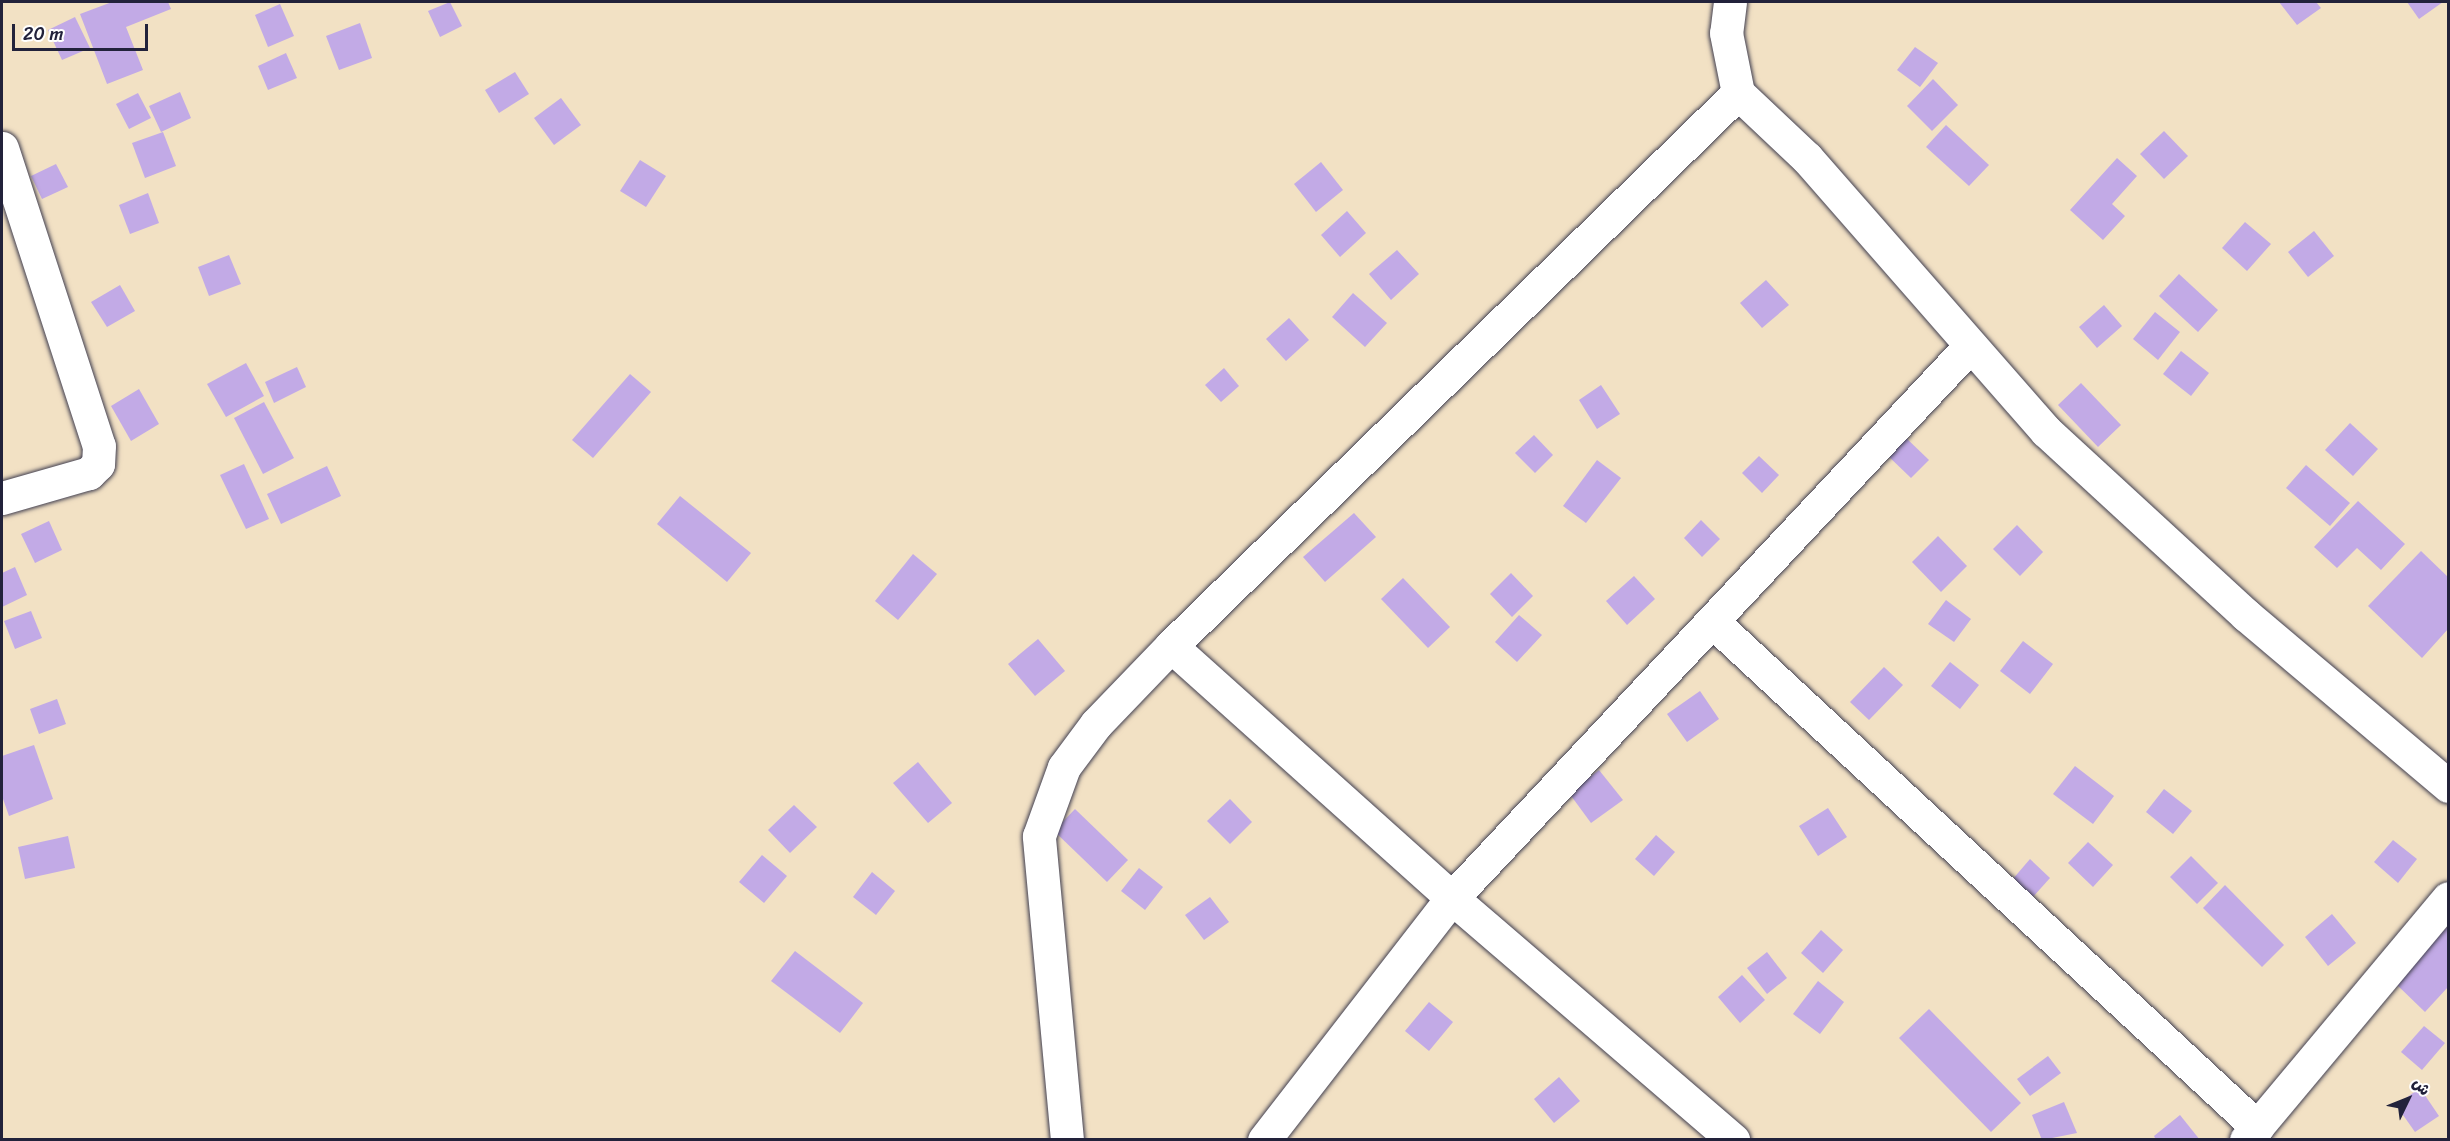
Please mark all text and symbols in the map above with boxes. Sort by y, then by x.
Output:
scale bar [15,12,152,50]
text: 20 m [23,18,63,50]
north arrow [2378,1069,2438,1129]
text: ش [2405,1070,2438,1103]

